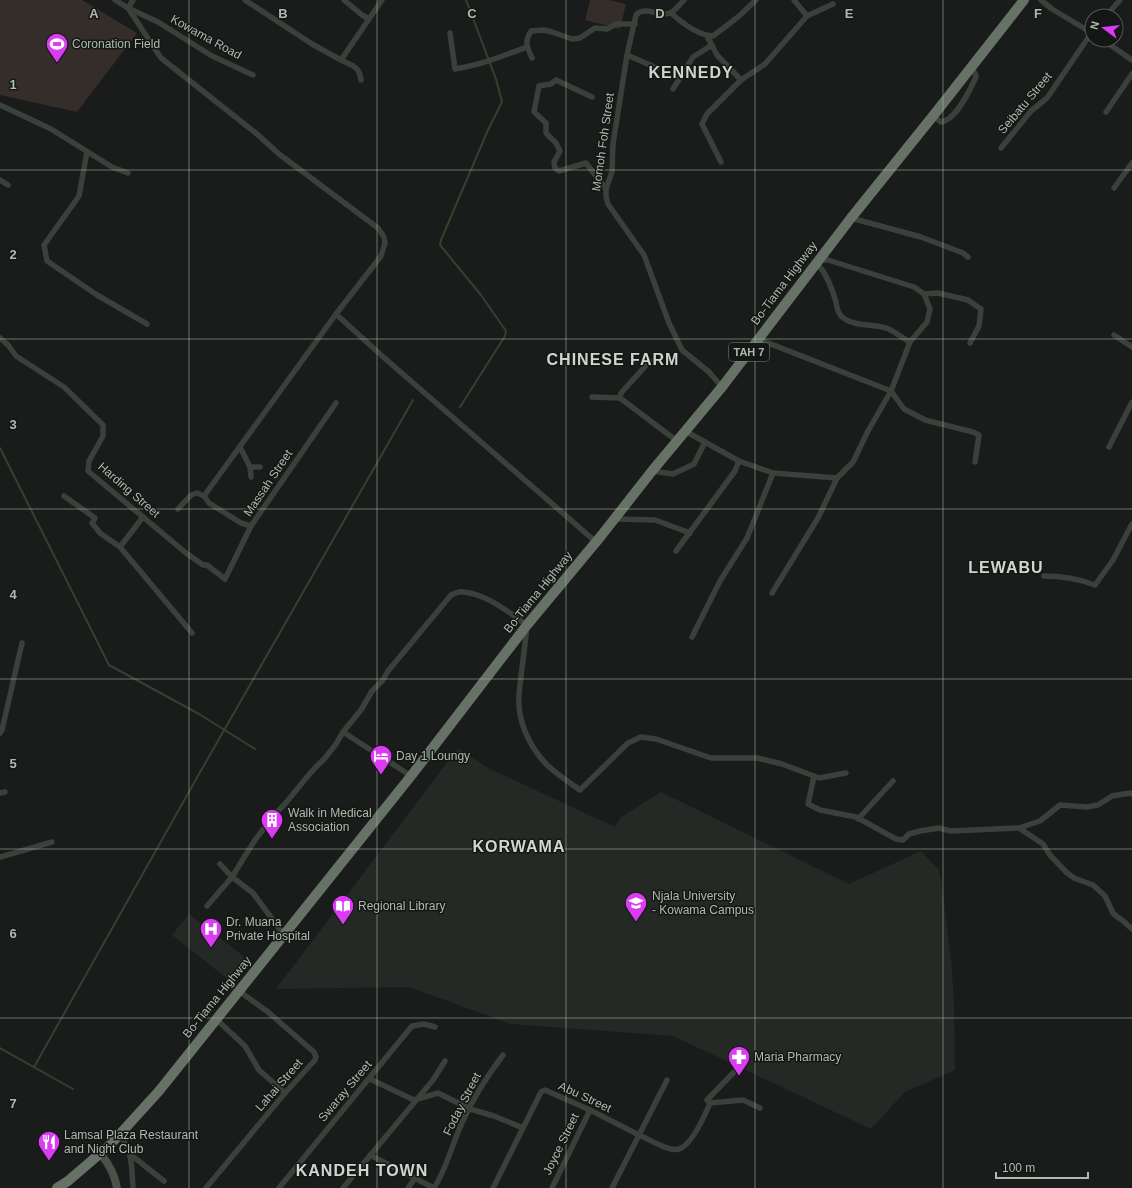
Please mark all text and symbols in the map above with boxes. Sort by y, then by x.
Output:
text: A [89,6,99,21]
text: B [278,6,288,21]
text: C [467,6,477,21]
text: D [655,6,665,21]
text: E [845,6,854,21]
text: F [1034,6,1042,21]
north arrow [1084,8,1124,48]
street label: Kowama Road [168,12,244,62]
text: N [1088,20,1101,31]
sports icon: Coronation Field [44,31,70,64]
place label: Coronation Field [72,37,160,51]
district label: KENNEDY [648,64,734,81]
street label: Seibatu Street [995,69,1055,137]
text: 1 [9,77,17,92]
street label: Momoh Foh Street [589,91,617,192]
street label: Bo-Tiama Highway [748,238,820,328]
text: 2 [9,247,17,262]
road number: TAH 7 [729,343,769,361]
district label: CHINESE FARM [547,351,679,368]
text: 3 [9,417,17,432]
street label: Massah Street [241,446,296,519]
street label: Harding Street [95,459,163,521]
street label: Bo-Tiama Highway [501,548,575,636]
district label: LEWABU [968,559,1044,576]
text: 4 [9,587,17,602]
hotel icon: Day 1 Loungy [368,743,394,776]
place label: Day 1 Loungy [396,749,470,763]
text: 5 [9,756,17,771]
place label: Walk in Medical Association [288,806,372,834]
building icon: Walk in Medical Association [259,807,285,840]
district label: KORWAMA [473,838,565,855]
place label: Njala University - Kowama Campus [652,889,754,917]
school or university icon: Njala University - Kowama Campus [623,890,649,923]
library icon: Regional Library [330,893,356,926]
place label: Regional Library [358,899,445,913]
place label: Dr. Muana Private Hospital [226,915,310,943]
hospital icon: Dr. Muana Private Hospital [198,916,224,949]
text: 6 [9,926,17,941]
street label: Bo-Tiama Highway [180,953,254,1041]
pharmacy icon: Maria Pharmacy [726,1044,752,1077]
place label: Maria Pharmacy [754,1050,841,1064]
street label: Lahai Street [252,1055,306,1114]
street label: Swaray Street [315,1057,375,1124]
street label: Foday Street [440,1070,484,1138]
street label: Abu Street [556,1079,614,1116]
text: 7 [9,1096,17,1111]
street label: Joyce Street [540,1110,582,1177]
place label: Lamsal Plaza Restaurant and Night Club [64,1128,199,1156]
restaurant icon: Lamsal Plaza Restaurant and Night Club [36,1129,62,1162]
scale bar [996,1154,1088,1180]
text: 100 m [1002,1161,1035,1175]
district label: KANDEH TOWN [296,1162,428,1179]

